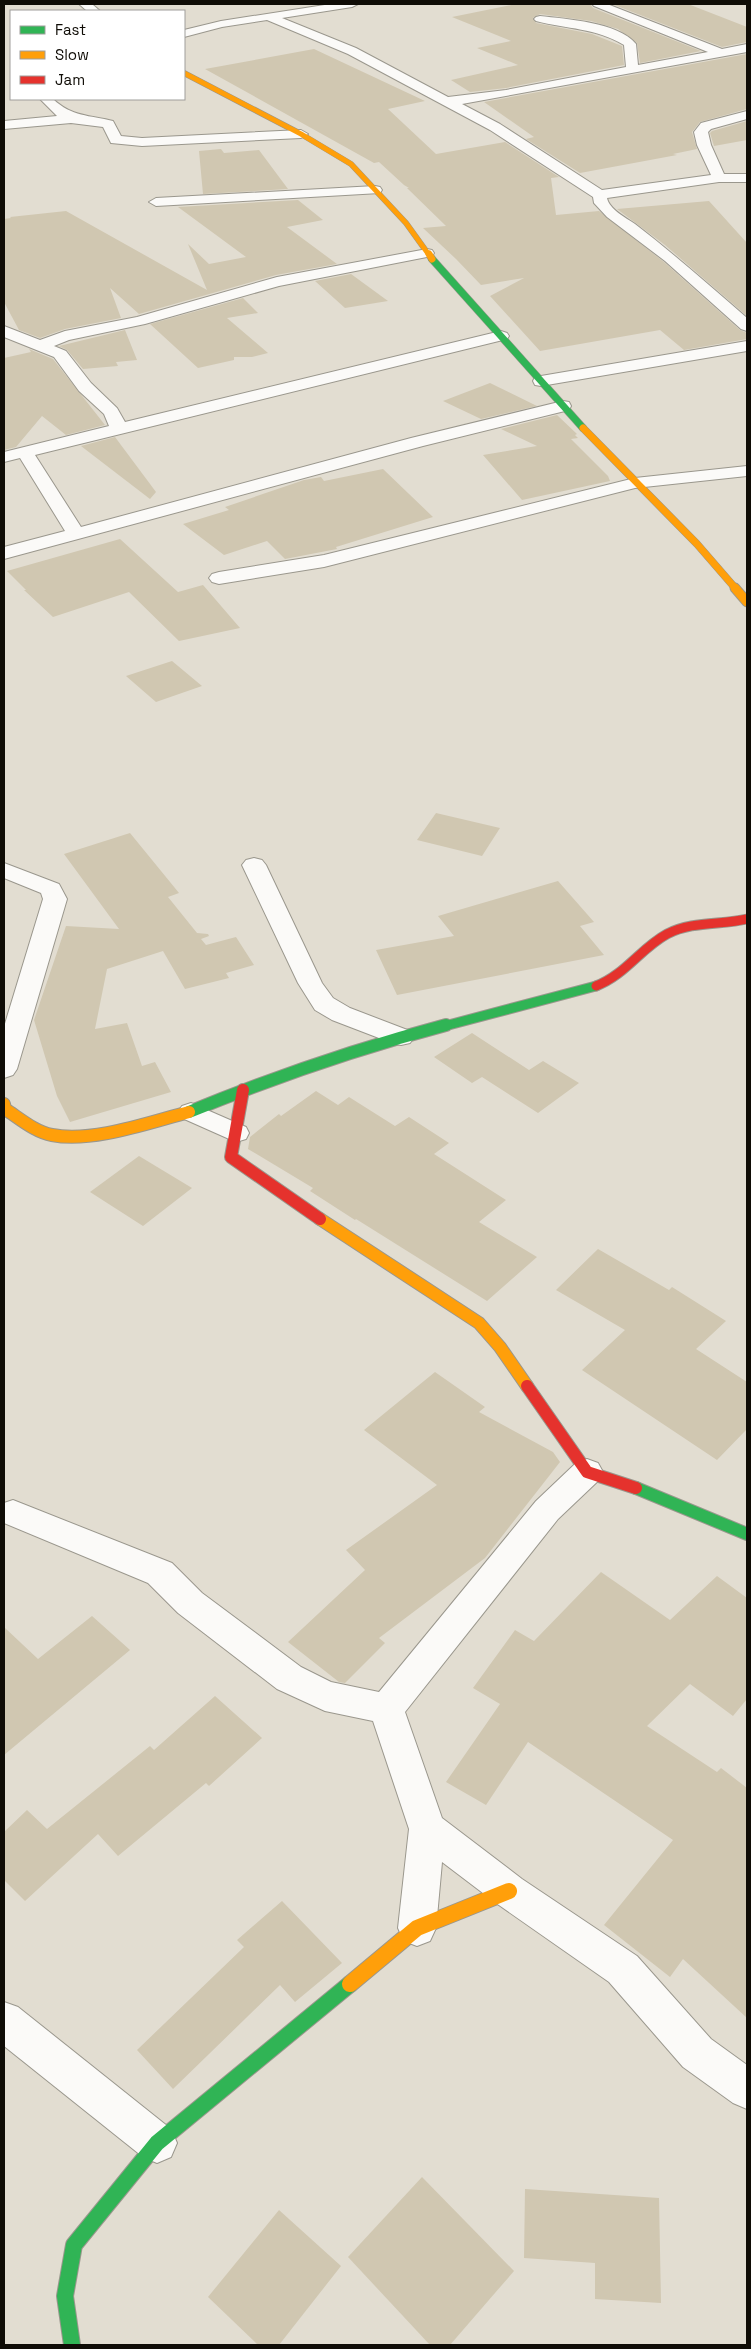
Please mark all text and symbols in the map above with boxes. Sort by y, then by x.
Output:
legend [10,10,185,100]
text: Fast [55,20,86,39]
text: Slow [55,45,89,64]
text: Jam [55,70,85,89]

